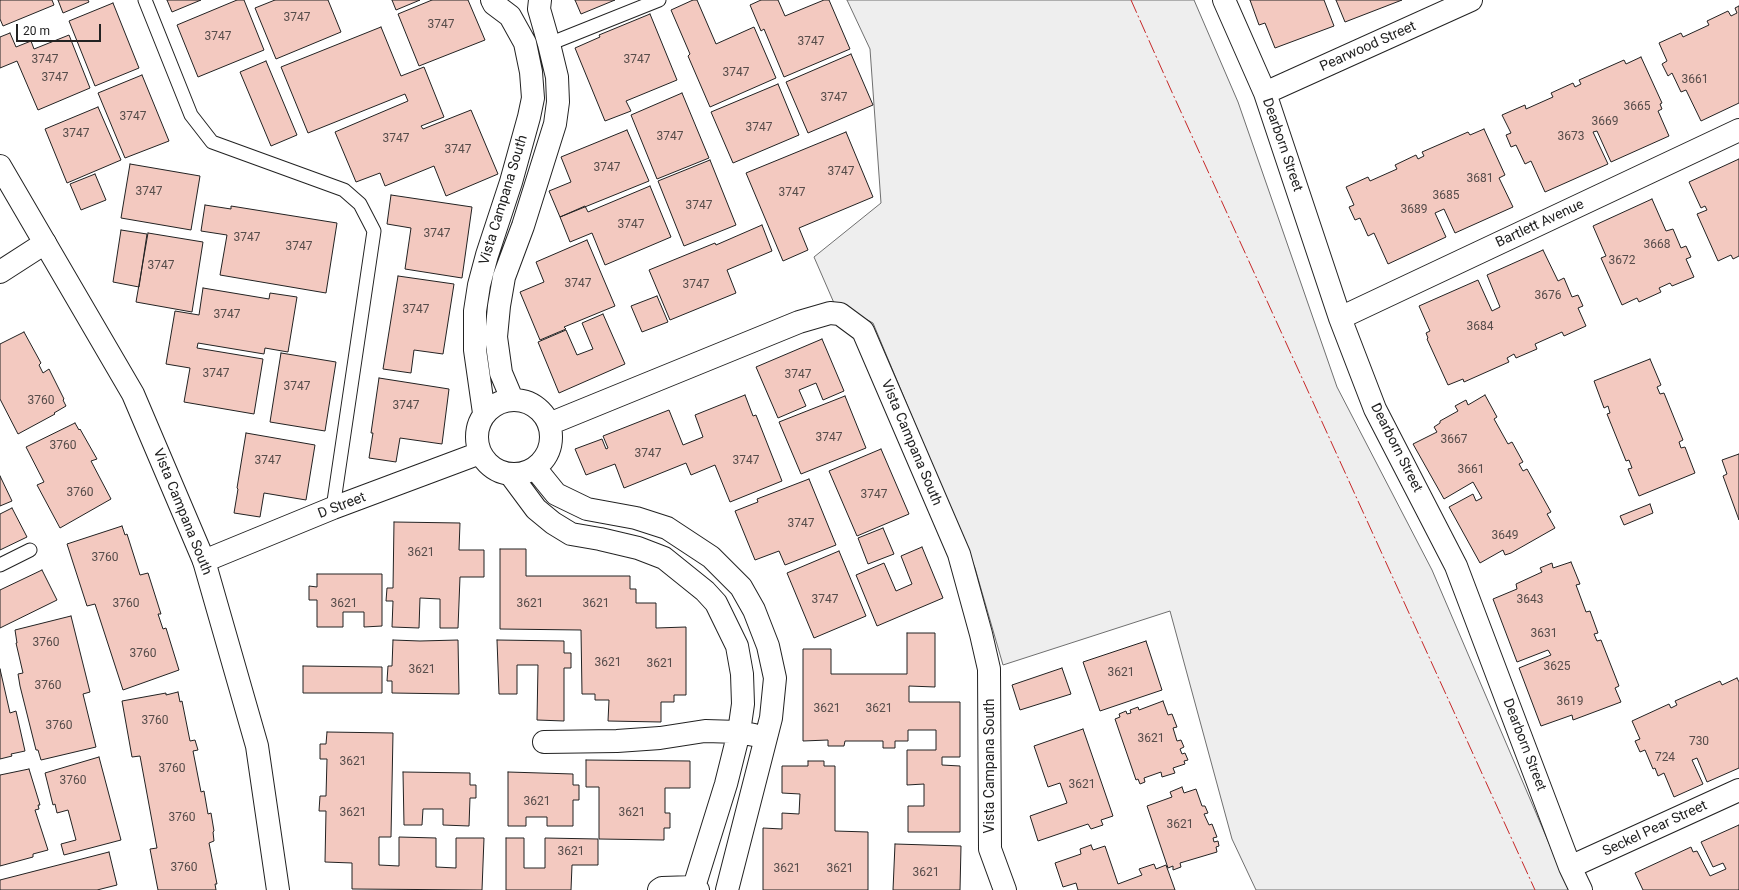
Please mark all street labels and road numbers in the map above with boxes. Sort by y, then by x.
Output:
street label: Pearwood Street [1317,18,1419,76]
street label: Dearborn Street [1258,96,1306,194]
street label: Vista Campana South [476,133,532,267]
street label: Bartlett Avenue [1493,196,1587,252]
street label: Vista Campana South [877,378,945,508]
street label: Dearborn Street [1366,401,1426,495]
street label: Vista Campana South [149,446,215,578]
street label: D Street [316,489,368,523]
street label: Dearborn Street [1499,696,1549,794]
street label: Vista Campana South [982,699,998,833]
street label: Seckel Pear Street [1600,797,1710,861]

